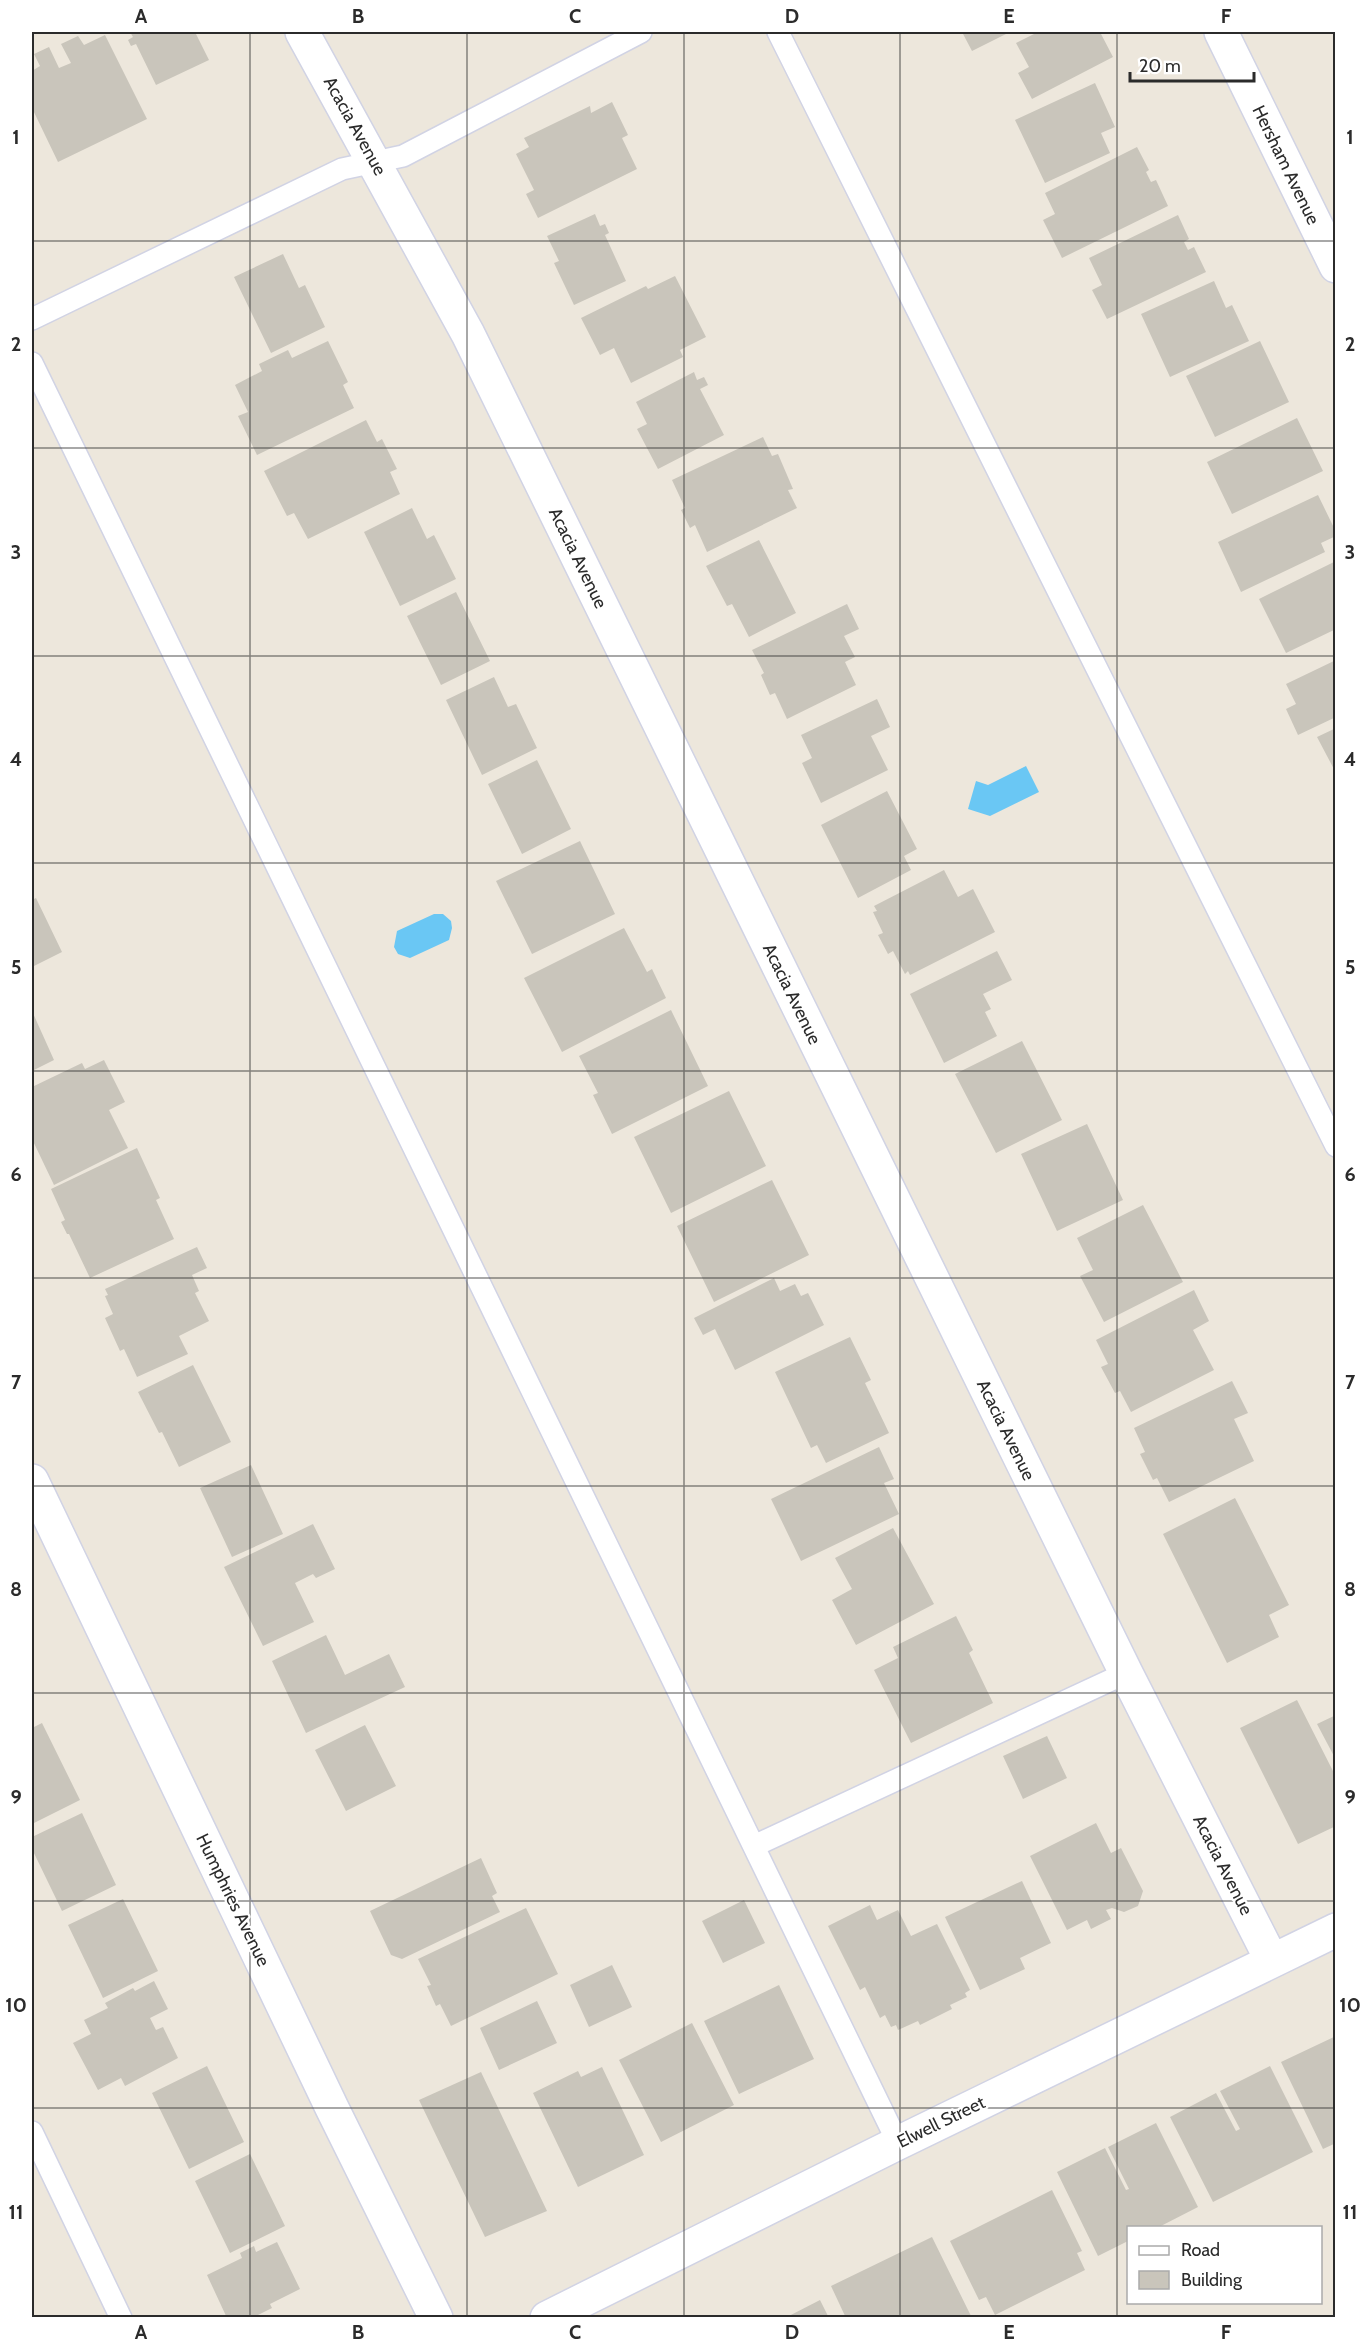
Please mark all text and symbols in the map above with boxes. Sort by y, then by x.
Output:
text: A [135,4,148,28]
text: B [352,4,364,28]
text: C [569,4,581,28]
text: D [785,4,799,28]
text: E [1003,4,1015,28]
text: F [1221,4,1232,28]
scale bar [1130,45,1254,83]
text: 20 m [1139,55,1181,77]
street label: Acacia Avenue [319,73,391,179]
street label: Hersham Avenue [1248,102,1324,228]
text: 1 [12,125,20,149]
text: 1 [1346,125,1354,149]
text: 2 [11,332,21,356]
text: 2 [1345,332,1355,356]
street label: Acacia Avenue [544,504,612,612]
text: 3 [11,540,21,564]
text: 3 [1345,540,1355,564]
text: 4 [10,747,22,771]
text: 4 [1344,747,1356,771]
street label: Acacia Avenue [758,940,826,1048]
text: 5 [11,955,21,979]
text: 5 [1345,955,1355,979]
text: 6 [10,1162,22,1186]
text: 6 [1344,1162,1356,1186]
text: 7 [11,1370,22,1394]
text: 7 [1345,1370,1356,1394]
street label: Acacia Avenue [972,1376,1040,1484]
text: 8 [10,1577,22,1601]
text: 8 [1344,1577,1356,1601]
text: 9 [10,1785,22,1809]
text: 9 [1344,1785,1356,1809]
street label: Acacia Avenue [1188,1811,1258,1919]
street label: Humphries Avenue [191,1830,275,1970]
text: 10 [5,1993,27,2017]
text: 10 [1339,1993,1361,2017]
street label: Elwell Street [893,2091,989,2153]
text: 11 [9,2200,23,2224]
text: 11 [1343,2200,1357,2224]
legend [1127,2226,1322,2304]
text: Road [1181,2239,1220,2261]
text: Building [1181,2269,1243,2291]
text: A [135,2320,148,2344]
text: B [352,2320,364,2344]
text: C [569,2320,581,2344]
text: D [785,2320,799,2344]
text: E [1003,2320,1015,2344]
text: F [1221,2320,1232,2344]

